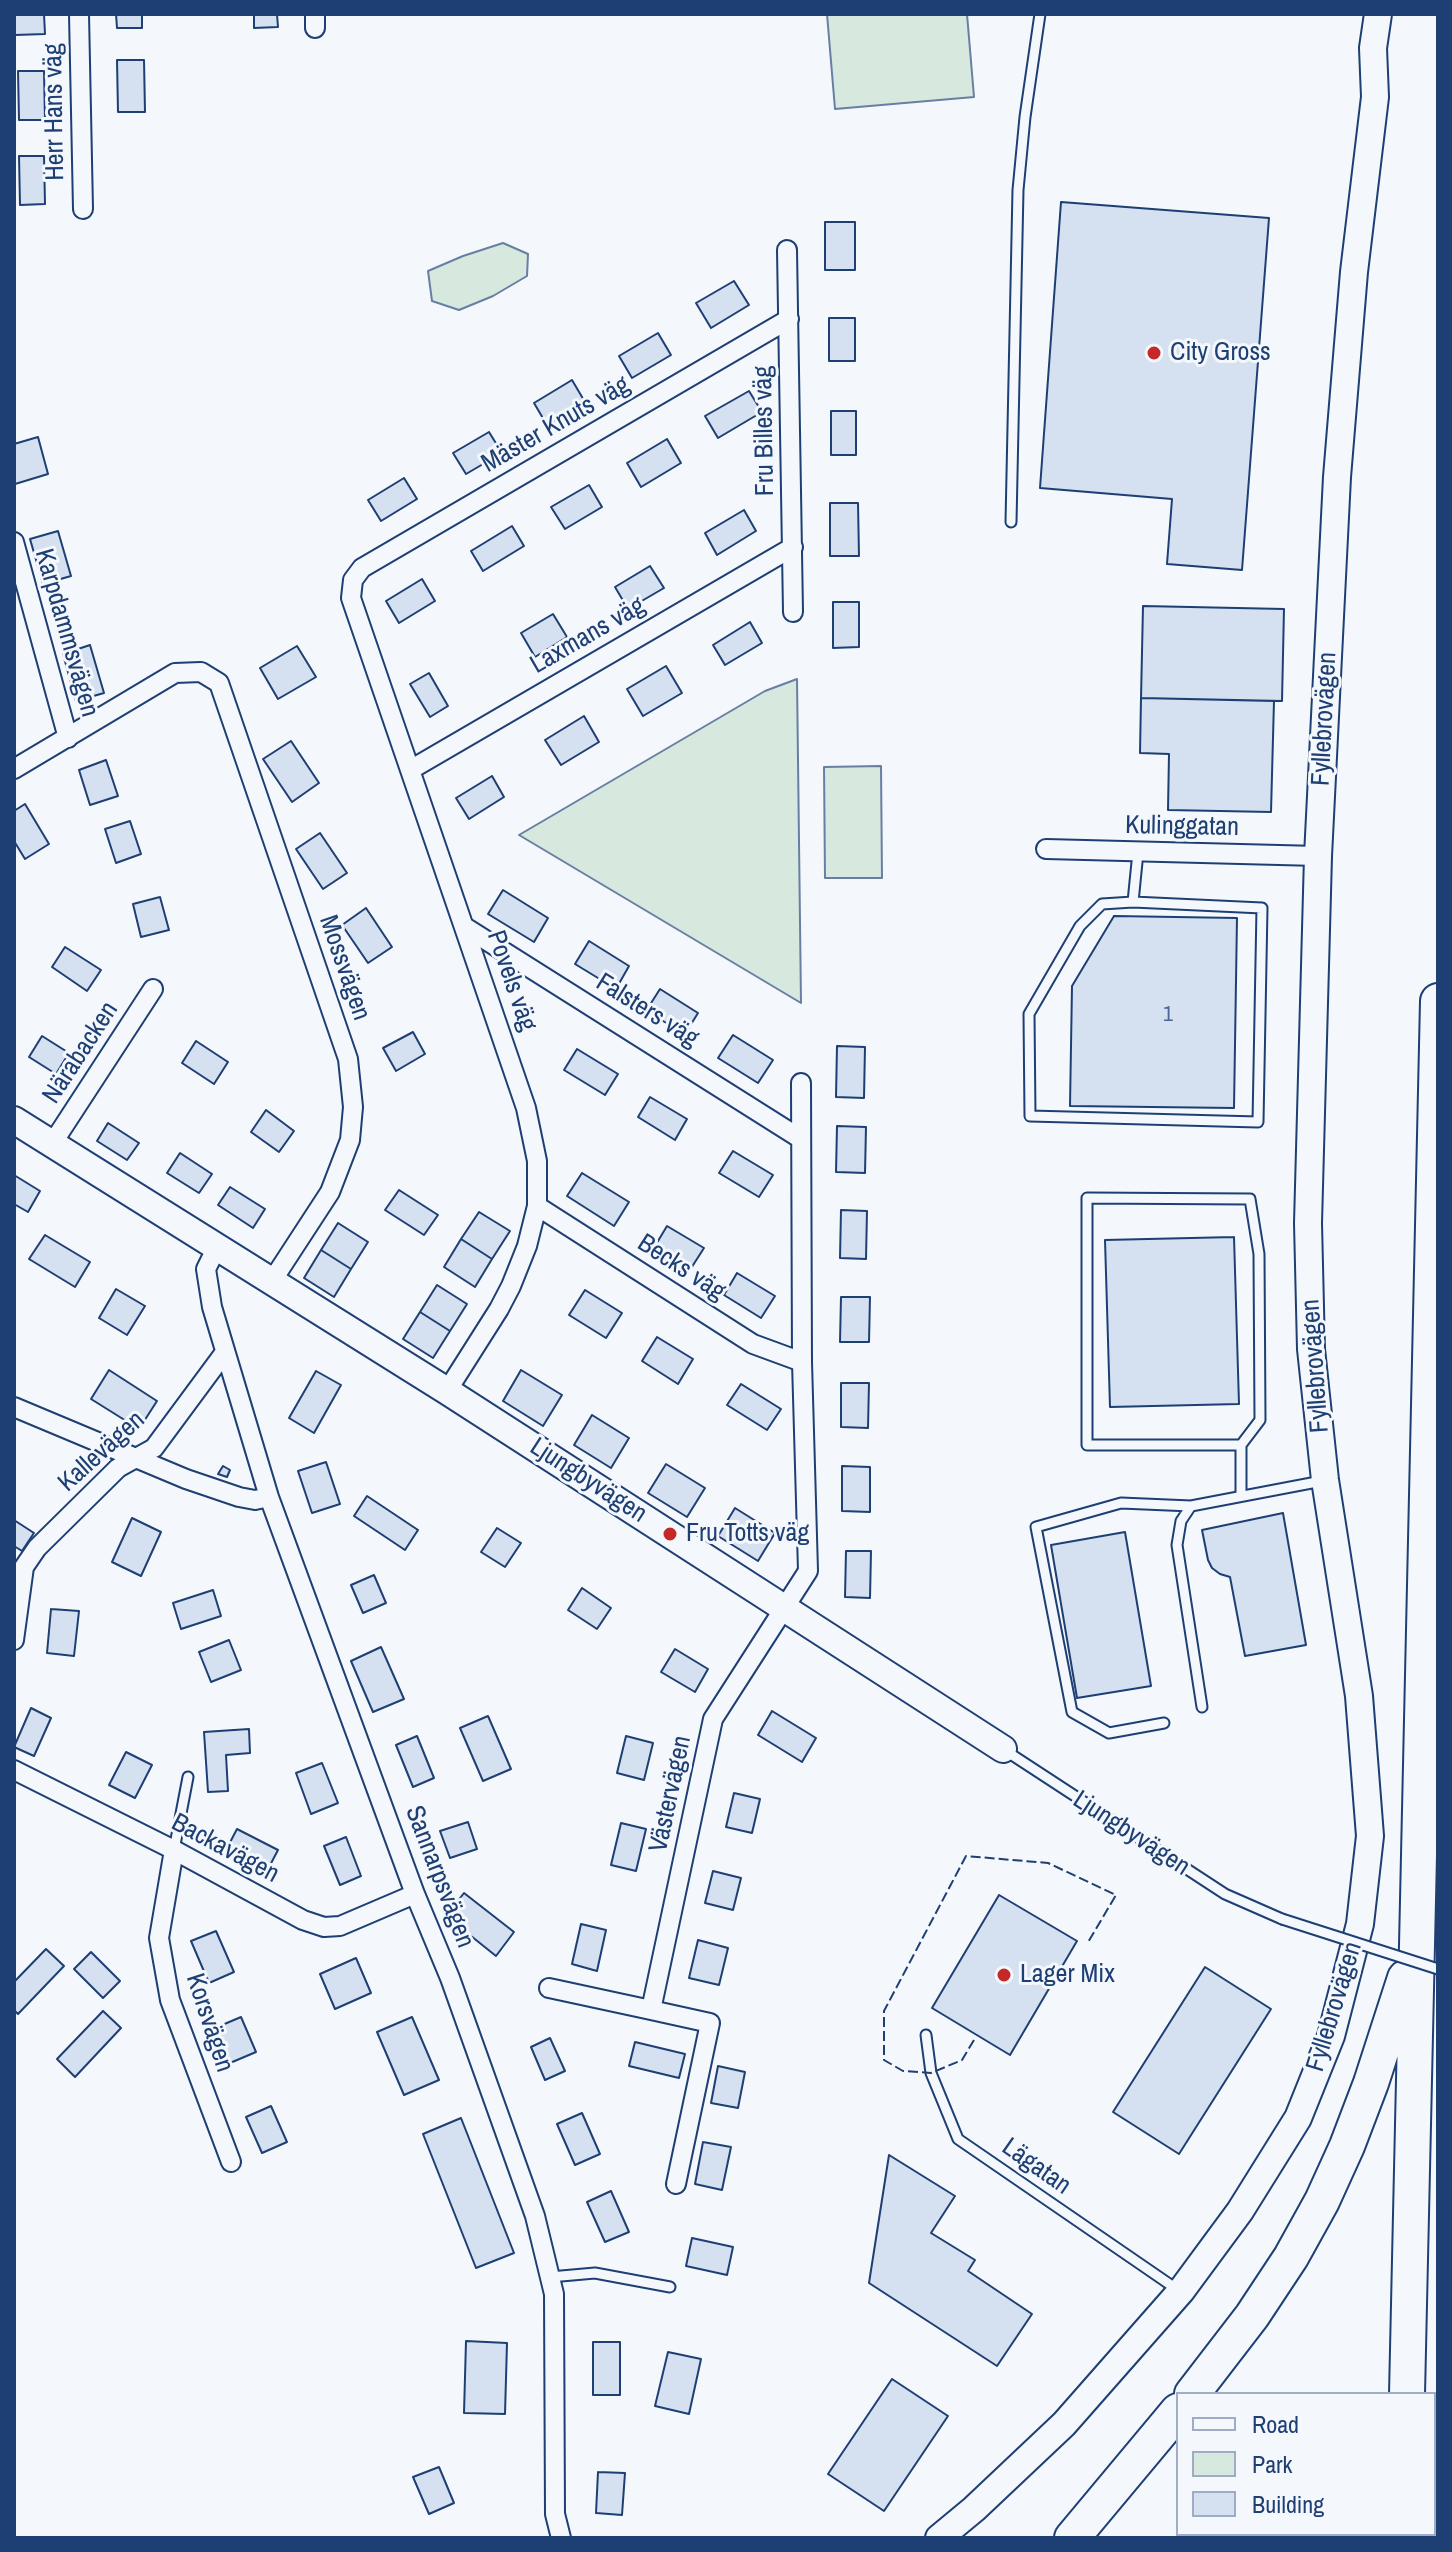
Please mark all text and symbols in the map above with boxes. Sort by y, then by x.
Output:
street label: Herr Hans väg [38,43,72,181]
place label: City Gross [1170,337,1271,369]
marker: City Gross [1145,344,1163,362]
street label: Fru Billes väg [748,366,782,496]
street label: Mäster Knuts väg [476,370,636,480]
street label: Karpdammsvägen [27,546,105,720]
street label: Laxmans väg [525,591,651,681]
street label: Fyllebrovägen [1306,651,1344,787]
street label: Kulinggatan [1125,810,1239,844]
street label: Mossvägen [312,911,376,1025]
street label: Povels väg [479,927,543,1035]
street label: Falsters väg [590,967,704,1055]
street label: Närabacken [37,996,125,1110]
house number: 1 [1163,1002,1173,1028]
street label: Becks väg [631,1228,731,1308]
street label: Fyllebrovägen [1296,1298,1336,1434]
street label: Kallevägen [52,1405,152,1499]
street label: Ljungbyvägen [524,1432,652,1530]
place label: Fru Totts väg [686,1518,809,1550]
marker: Fru Totts väg [661,1525,679,1543]
street label: Västervägen [643,1733,699,1855]
street label: Ljungbyvägen [1067,1785,1195,1883]
street label: Sannarpsvägen [398,1802,480,1952]
street label: Backavägen [166,1808,284,1890]
street label: Fyllebrovägen [1301,1938,1369,2076]
place label: Lager Mix [1020,1959,1115,1991]
marker: Lager Mix [995,1966,1013,1984]
street label: Korsvägen [178,1970,240,2076]
street label: Lägatan [995,2132,1077,2202]
legend [1176,2392,1436,2536]
text: Road [1252,2408,1299,2440]
text: Park [1252,2448,1292,2480]
text: Building [1252,2488,1324,2520]

